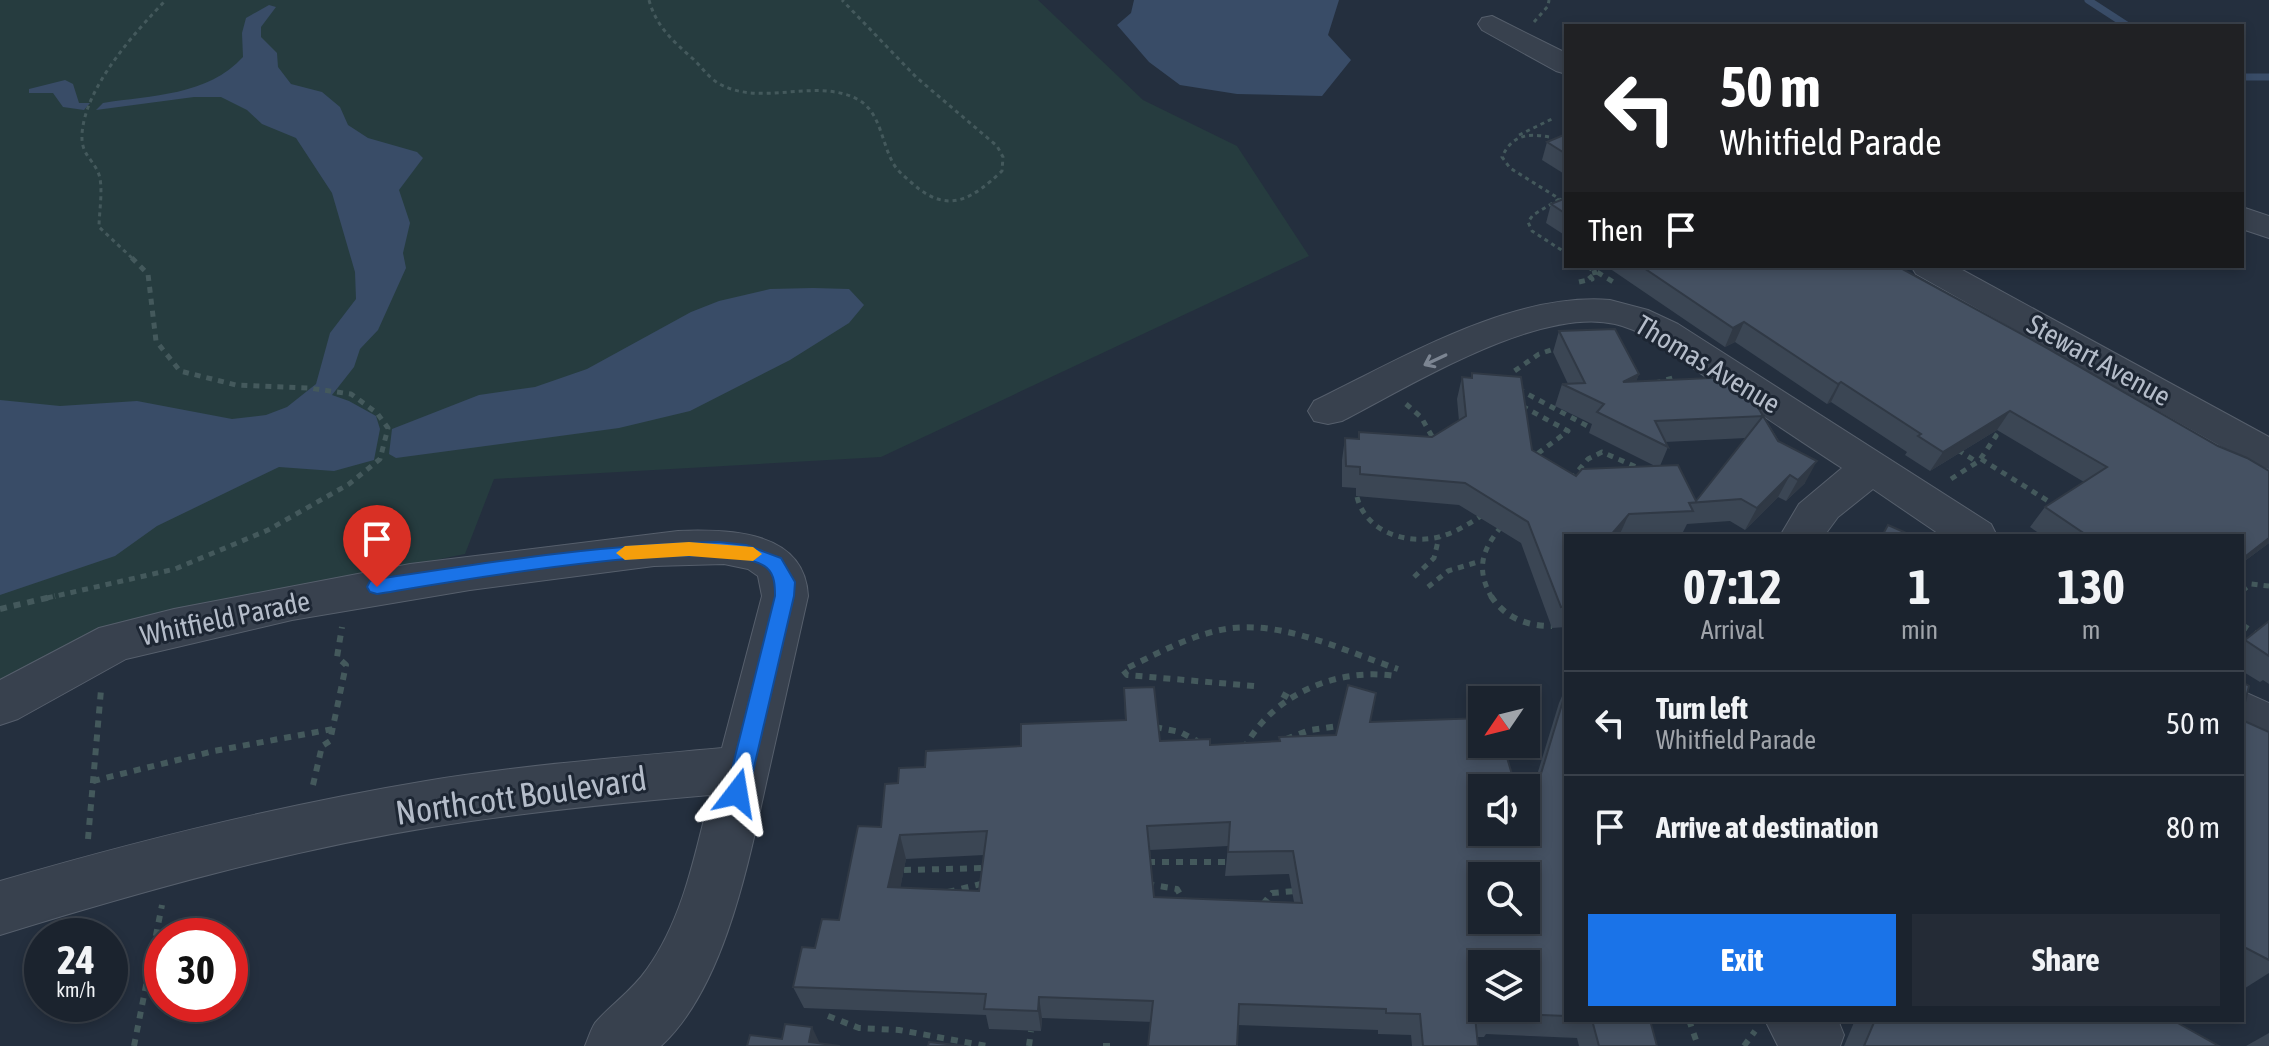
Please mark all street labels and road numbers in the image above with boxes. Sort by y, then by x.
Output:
street label: Thomas Avenue [1630,308,1786,420]
street label: Stewart Avenue [2022,308,2176,412]
street label: Whitfield Parade [137,584,313,652]
street label: Northcott Boulevard [393,758,649,832]

